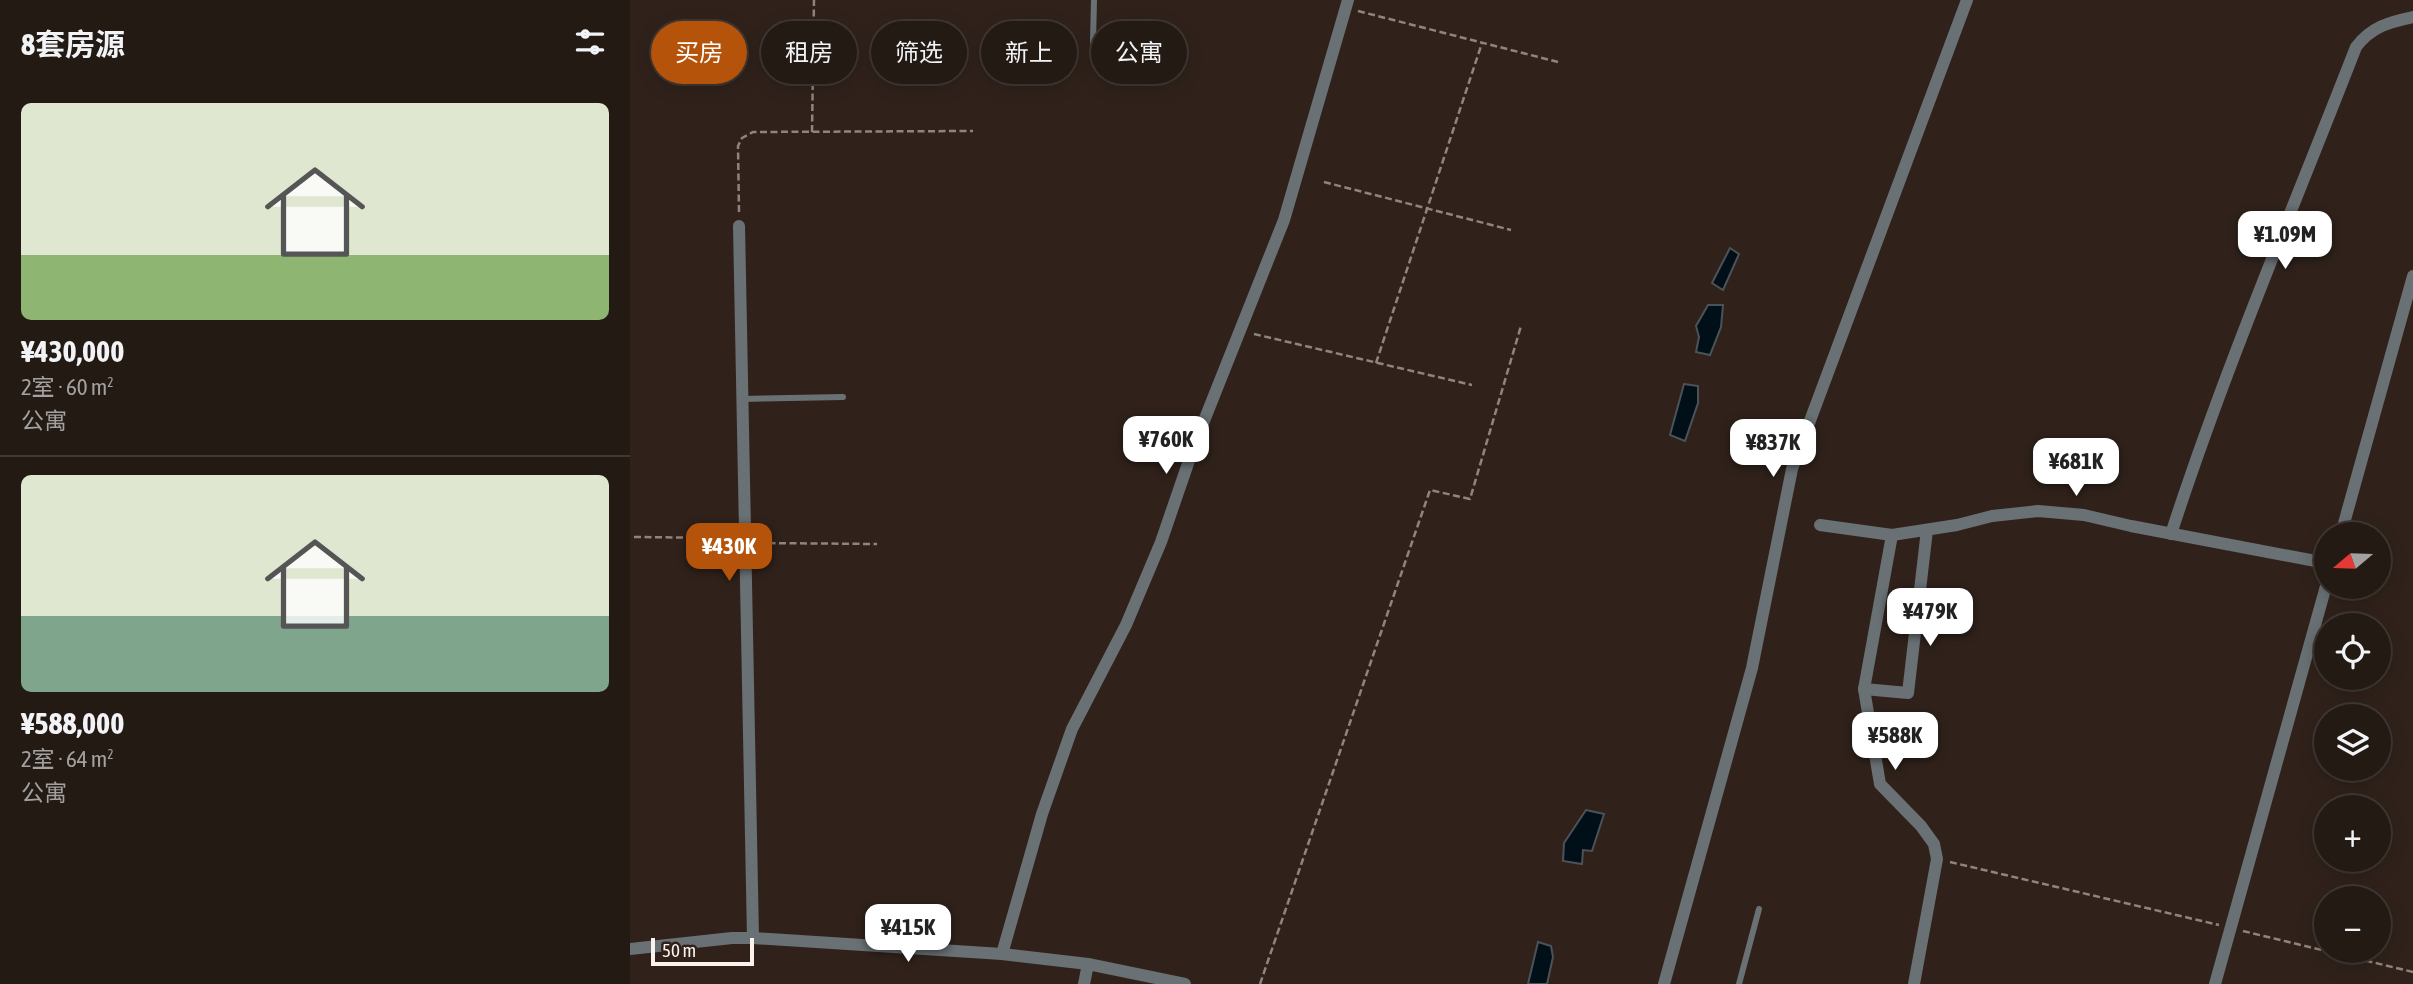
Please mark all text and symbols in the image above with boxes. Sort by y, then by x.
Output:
chip: 买房 [651,21,747,84]
chip: 租房 [761,21,857,84]
chip: 筛选 [871,21,967,84]
chip: 新上 [981,21,1077,84]
chip: 公寓 [1091,21,1187,84]
icon: filters [571,23,609,61]
text: 8套房源 [21,27,125,61]
icon: home [252,149,378,275]
pin: ¥1.09M [2228,212,2342,271]
text: ¥1.09M [2254,221,2316,247]
text: ¥430,000 [21,334,124,368]
text: 2室 · 60 m² [21,374,114,400]
text: 公寓 [21,408,67,434]
pin: ¥760K [1117,416,1215,476]
pin: ¥837K [1724,420,1822,479]
text: ¥760K [1139,426,1193,452]
text: ¥837K [1746,429,1800,455]
pin: ¥681K [2027,438,2125,498]
text: ¥681K [2049,448,2103,474]
icon: home [252,521,378,647]
north arrow [2314,522,2390,598]
map controls [2314,522,2391,963]
pin: ¥430K [680,524,778,583]
text: ¥430K [702,533,756,559]
pin: ¥479K [1881,588,1979,648]
text: ¥479K [1903,598,1957,624]
button: locate [2314,613,2391,690]
button: layers [2314,704,2391,781]
text: ¥588,000 [21,706,124,740]
pin: ¥588K [1846,712,1944,772]
text: ¥588K [1868,722,1922,748]
text: 2室 · 64 m² [21,746,114,772]
text: 公寓 [21,780,67,806]
button: + [2314,795,2391,872]
button: − [2314,886,2391,963]
pin: ¥415K [859,904,957,964]
text: ¥415K [881,914,935,940]
scale bar [651,935,754,967]
text: 50 m [662,939,696,961]

